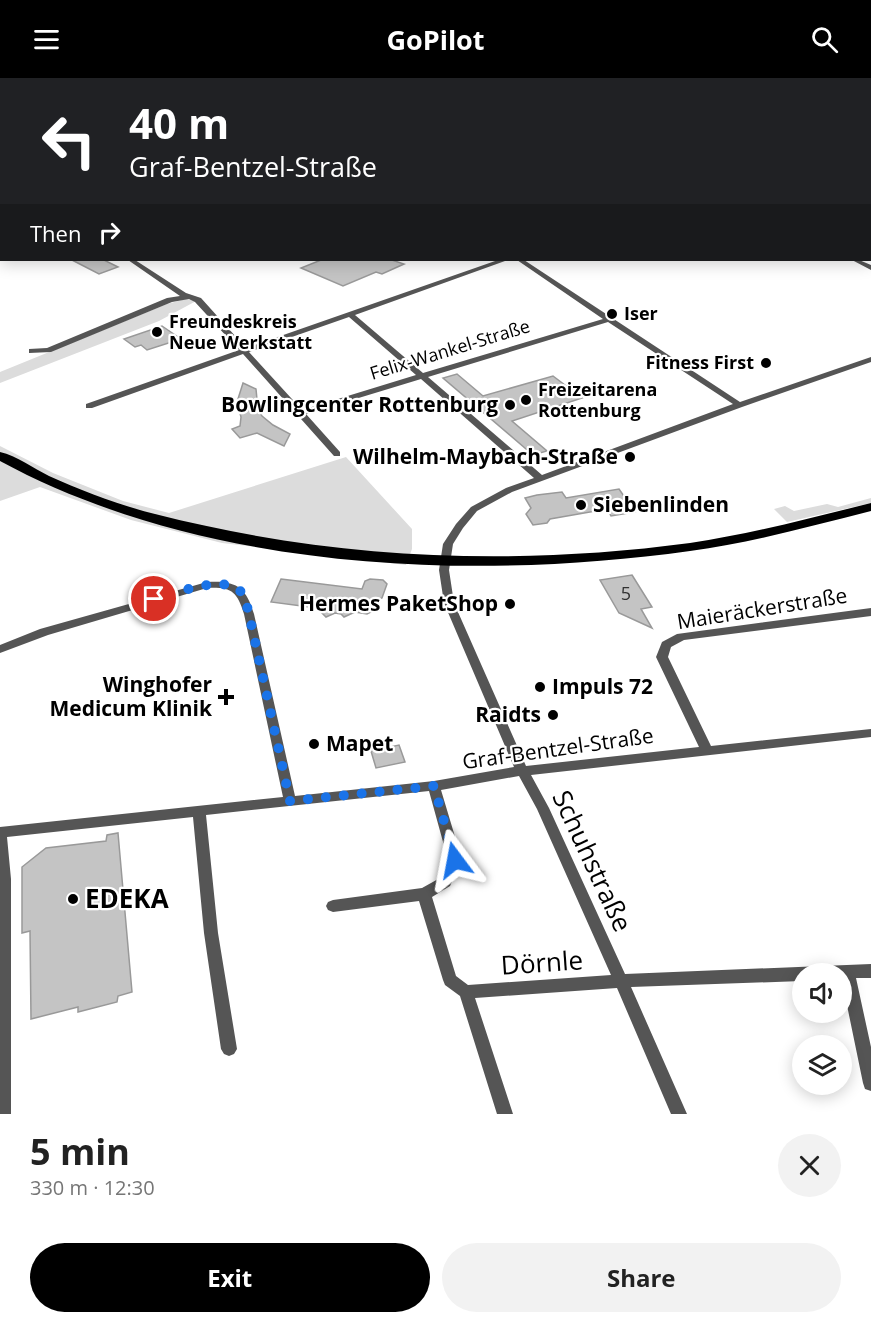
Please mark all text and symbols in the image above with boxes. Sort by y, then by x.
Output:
text: GoPilot [386,21,485,58]
icon: menu [30,23,63,56]
icon: search [808,23,841,56]
text: 40 m [129,94,229,151]
icon: left [30,102,108,180]
text: Graf-Bentzel-Straße [129,148,377,185]
icon: right [93,216,126,249]
text: Then [30,218,81,248]
place label: Iser [624,301,658,325]
marker: Iser [605,307,619,321]
place label: Freundeskreis Neue Werkstatt [169,309,312,354]
street label: Felix-Wankel-Straße [367,313,533,385]
marker: Freundeskreis Neue Werkstatt [150,325,164,339]
place label: Fitness First [645,350,754,374]
marker: Fitness First [759,356,773,370]
place label: Freizeitarena Rottenburg [538,377,657,422]
place label: Bowlingcenter Rottenburg [221,390,498,418]
marker: Freizeitarena Rottenburg [519,393,533,407]
marker: Bowlingcenter Rottenburg [503,398,517,412]
place label: Wilhelm-Maybach-Straße [353,442,618,470]
marker: Wilhelm-Maybach-Straße [623,450,637,464]
place label: Siebenlinden [593,490,729,518]
marker: Siebenlinden [574,498,588,512]
pin [128,573,179,624]
house number: 5 [621,581,631,605]
street label: Maieräckerstraße [675,581,849,635]
icon: arrive [137,582,170,615]
place label: Hermes PaketShop [299,589,498,617]
marker: Hermes PaketShop [503,597,517,611]
place label: Winghofer Medicum Klinik [49,670,213,722]
place label: Impuls 72 [552,672,653,700]
marker: Impuls 72 [533,680,547,694]
marker: Winghofer Medicum Klinik [217,688,235,706]
place label: Raidts [475,700,541,728]
marker: Raidts [546,708,560,722]
street label: Graf-Bentzel-Straße [460,721,655,775]
place label: Mapet [326,729,393,757]
marker: Mapet [307,737,321,751]
street label: Schuhstraße [544,784,641,937]
position arrow [423,828,487,892]
place label: EDEKA [85,880,169,916]
marker: EDEKA [66,892,80,906]
street label: Dörnle [500,941,584,983]
map controls [792,963,852,1095]
button: sound [792,963,852,1023]
button: layers [792,1035,852,1095]
text: 5 min [30,1127,130,1176]
button: close [778,1134,841,1197]
text: 330 m · 12:30 [30,1174,155,1201]
button: Exit [30,1243,430,1312]
button: Share [442,1243,841,1312]

